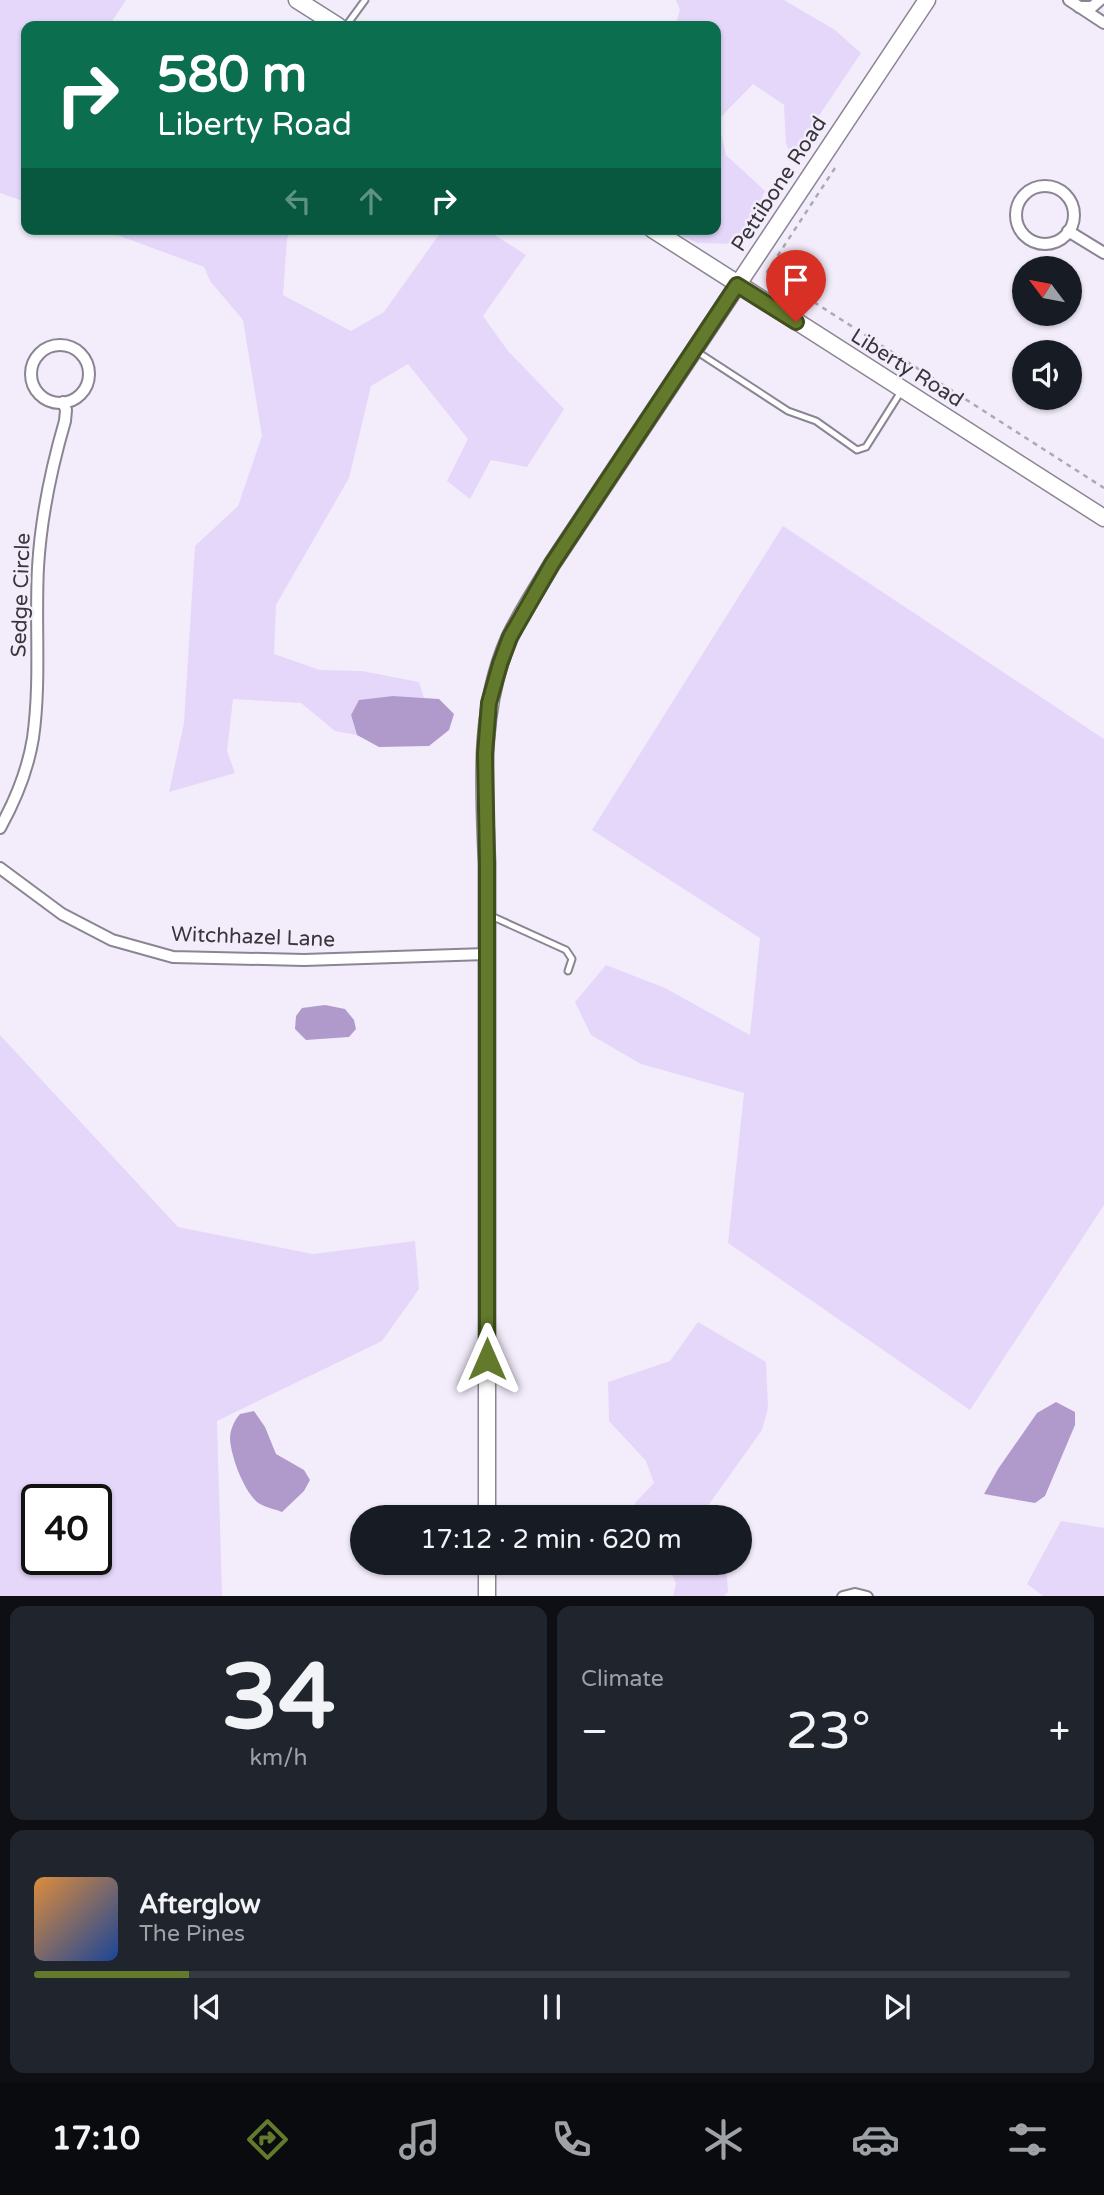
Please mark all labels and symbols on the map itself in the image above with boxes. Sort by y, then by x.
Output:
street label: Pettibone Road [726,112,832,256]
pin [766,250,826,322]
north arrow [1012,256,1082,326]
street label: Liberty Road [846,324,968,412]
street label: Sedge Circle [6,532,36,658]
street label: Witchhazel Lane [170,922,336,952]
position arrow [450,1322,524,1396]
speed limit sign: 40 [21,1484,112,1575]

